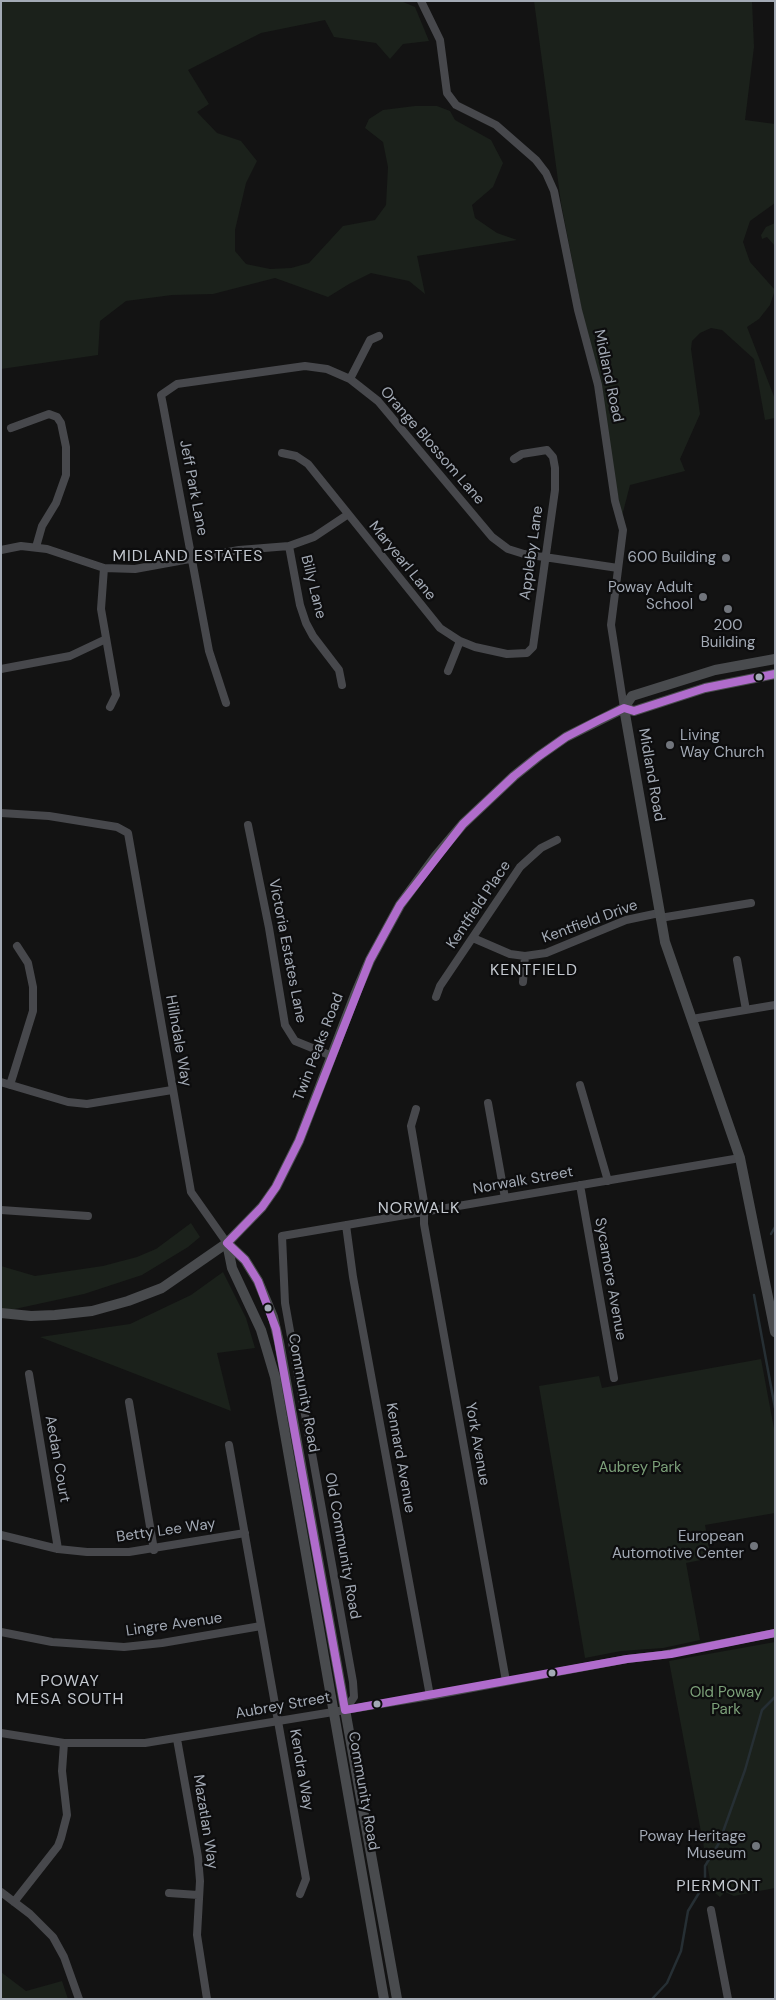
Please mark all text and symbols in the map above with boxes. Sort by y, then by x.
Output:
street label: Midland Road [589,328,627,424]
street label: Orange Blossom Lane [376,383,488,509]
street label: Jeff Park Lane [175,439,211,537]
street label: Appleby Lane [516,505,548,601]
street label: Maryearl Lane [365,518,439,604]
district label: MIDLAND ESTATES [111,547,265,567]
place label: 600 Building [628,549,716,567]
marker: 600 Building [720,552,732,564]
street label: Billy Lane [296,553,330,621]
place label: Poway Adult School [608,579,693,614]
marker: Poway Adult School [697,591,709,603]
marker: 200 Building [722,603,734,615]
place label: 200 Building [701,617,755,652]
unlabelled marker [754,672,764,682]
street label: Midland Road [634,727,668,823]
place label: Living Way Church [680,727,764,762]
marker: Living Way Church [664,739,676,751]
street label: Kentfield Place [443,858,515,952]
street label: Victoria Estates Lane [264,877,310,1025]
street label: Kentfield Drive [540,896,640,948]
district label: KENTFIELD [489,961,579,981]
street label: Twin Peaks Road [290,991,348,1103]
street label: Hillndale Way [161,994,195,1088]
street label: Norwalk Street [471,1163,575,1199]
district label: NORWALK [377,1199,461,1219]
street label: Sycamore Avenue [590,1216,630,1342]
unlabelled marker [263,1303,273,1313]
street label: Community Road [284,1332,322,1454]
street label: Kennard Avenue [381,1401,419,1515]
street label: York Avenue [461,1401,493,1487]
street label: Aedan Court [41,1414,73,1504]
park label: Aubrey Park [598,1459,682,1477]
street label: Old Community Road [320,1471,364,1621]
street label: Betty Lee Way [115,1515,217,1547]
place label: European Automotive Center [612,1528,744,1563]
marker: European Automotive Center [748,1540,760,1552]
street label: Lingre Avenue [125,1609,223,1641]
unlabelled marker [547,1668,557,1678]
district label: POWAY MESA SOUTH [14,1672,126,1710]
park label: Old Poway Park [690,1684,762,1719]
street label: Aubrey Street [234,1689,332,1723]
unlabelled marker [372,1699,382,1709]
street label: Kendra Way [285,1728,317,1812]
street label: Community Road [344,1730,382,1852]
street label: Mazatlan Way [189,1773,221,1871]
place label: Poway Heritage Museum [639,1828,746,1863]
marker: Poway Heritage Museum [750,1840,762,1852]
district label: PIERMONT [675,1877,763,1897]

